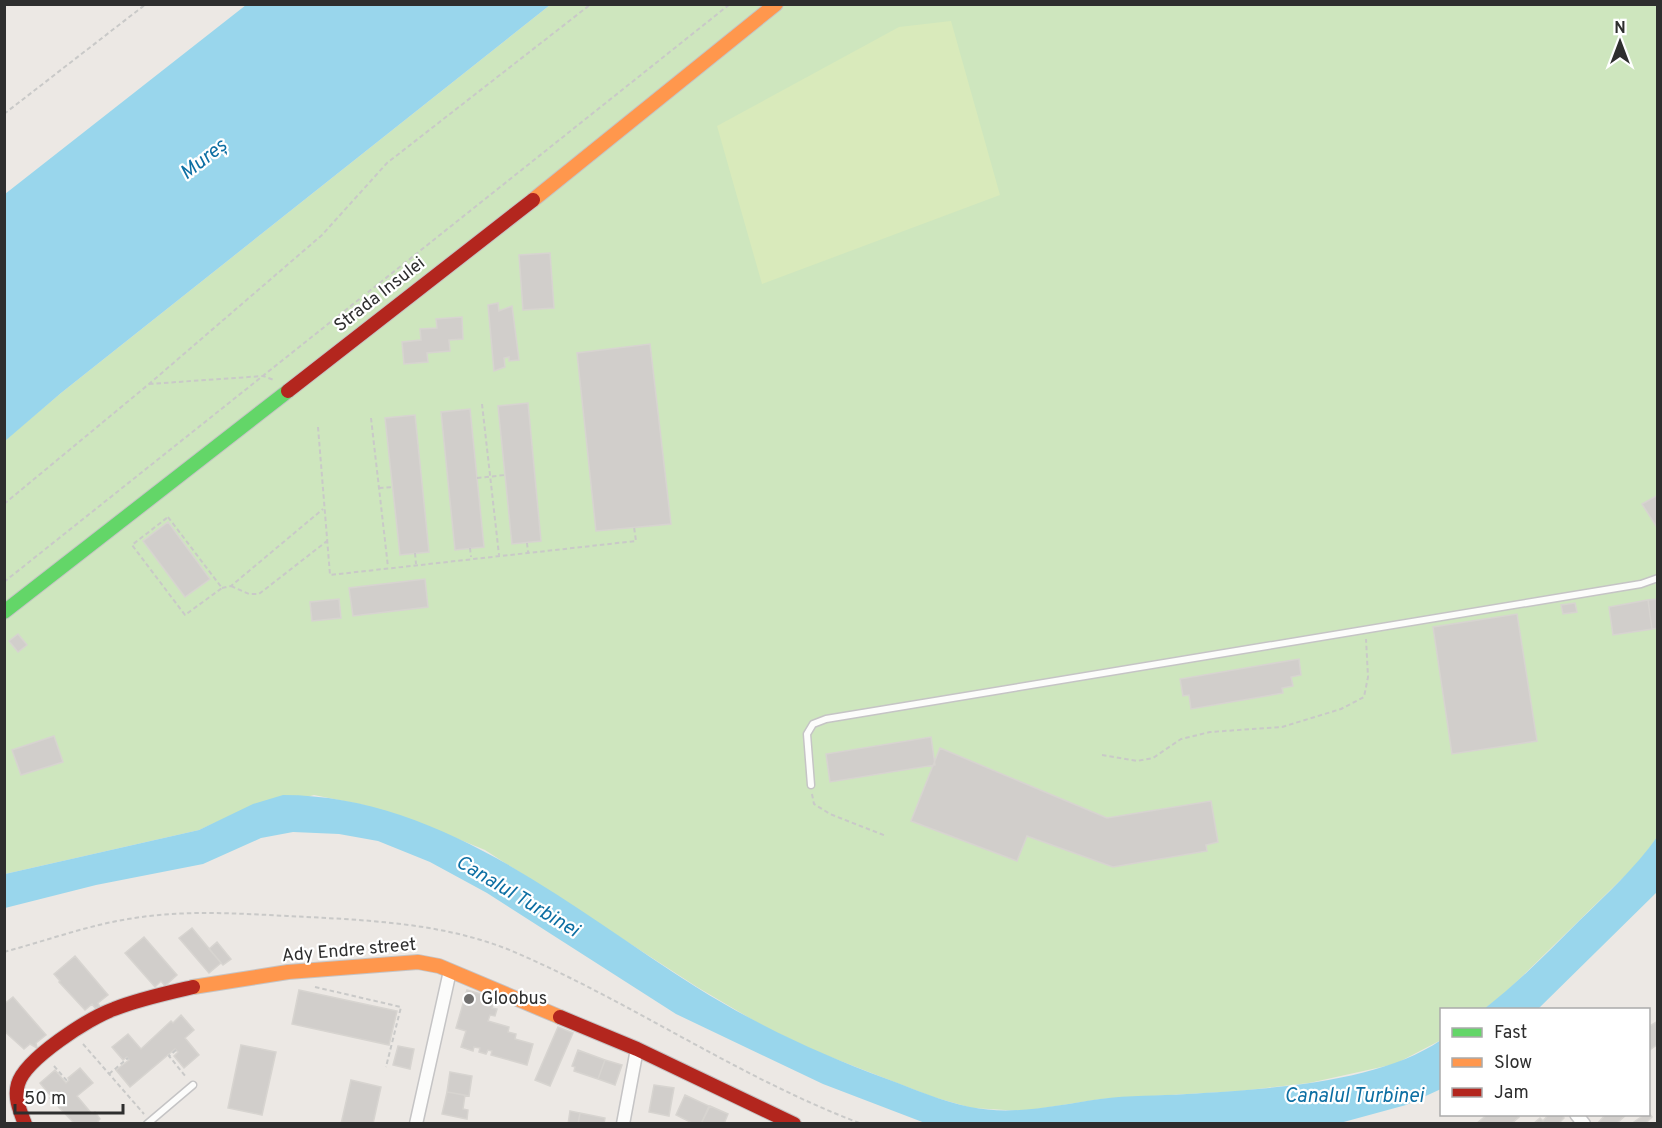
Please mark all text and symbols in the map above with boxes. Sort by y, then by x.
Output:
north arrow [1590,12,1650,72]
text: N [1614,19,1626,39]
water label: Mureș [175,133,233,186]
street label: Strada Insulei [330,252,430,338]
water label: Canalul Turbinei [450,850,584,945]
street label: Ady Endre street [281,934,417,968]
place label: Gloobus [481,988,547,1011]
marker: Gloobus [462,992,476,1006]
legend [1440,1008,1650,1116]
text: Fast [1494,1022,1527,1045]
text: Slow [1494,1052,1532,1075]
scale bar [15,1077,123,1115]
text: Jam [1494,1082,1529,1105]
water label: Canalul Turbinei [1284,1084,1425,1110]
text: 50 m [24,1088,66,1111]

